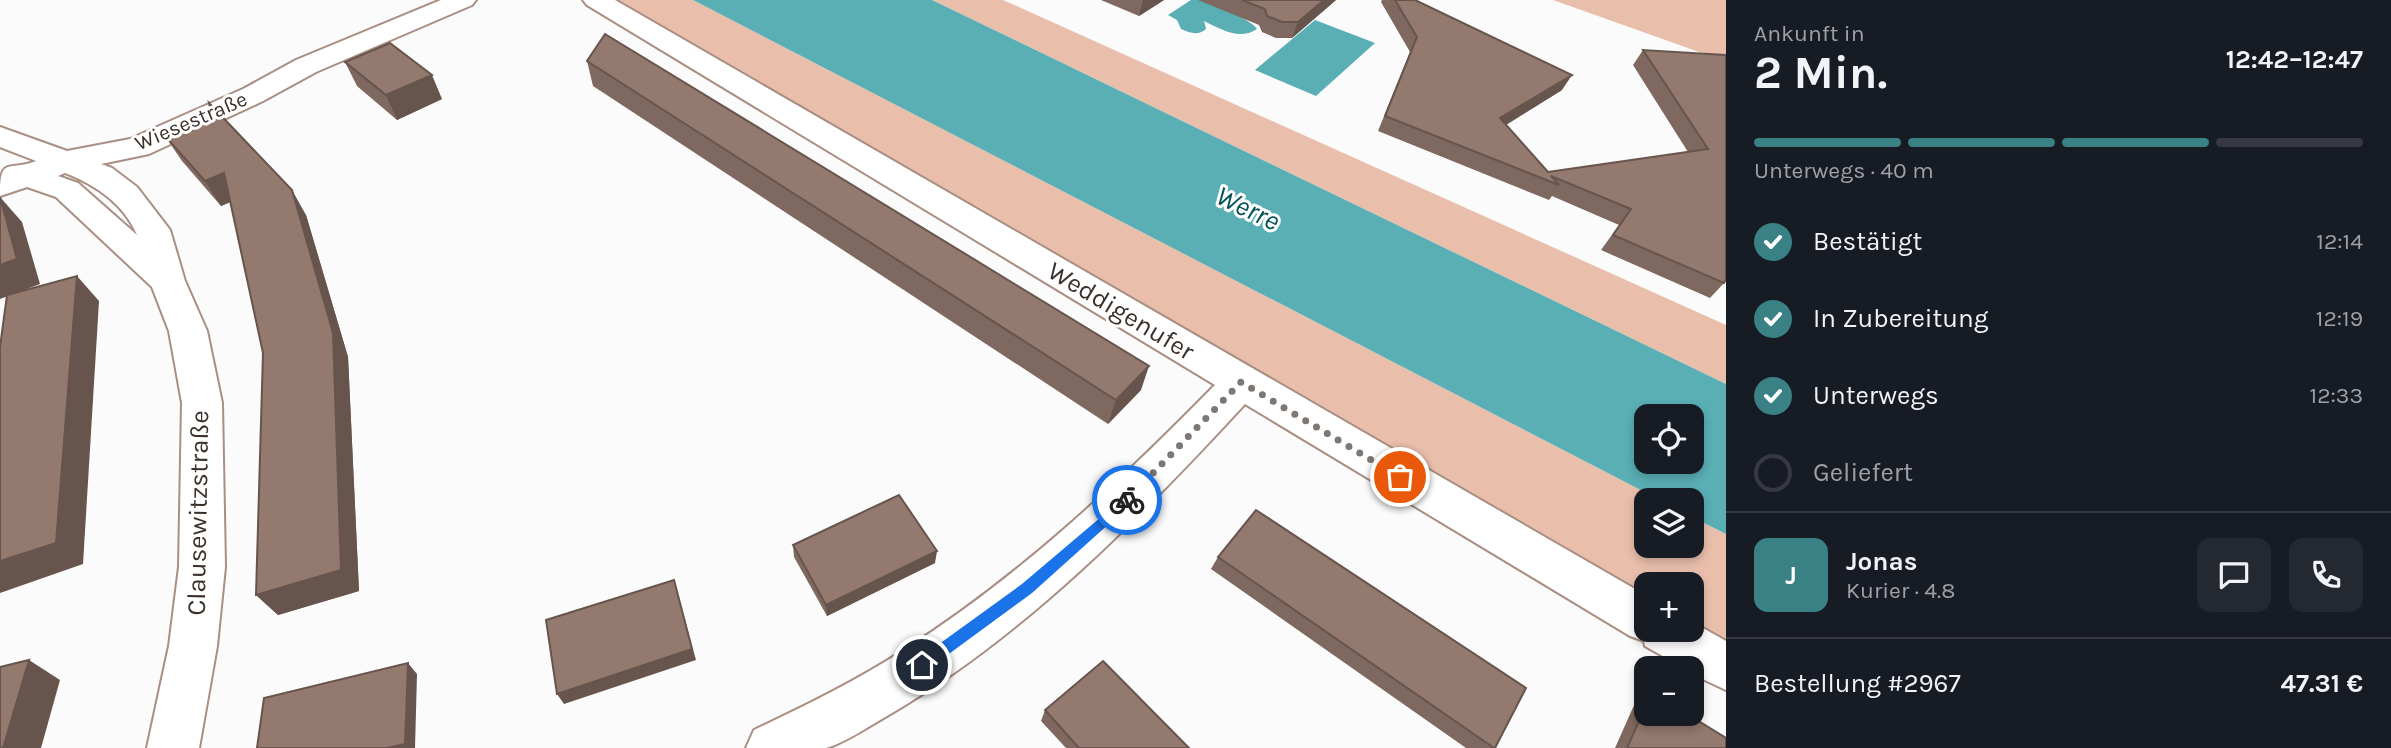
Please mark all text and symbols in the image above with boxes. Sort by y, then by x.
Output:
text: Ankunft in [1754,20,1865,47]
text: 12:42–12:47 [2226,44,2363,75]
text: 2 Min. [1754,46,1887,100]
street label: Wiesestraße [131,87,251,155]
text: Unterwegs · 40 m [1754,157,1934,184]
water label: Werre [1211,179,1285,237]
icon: check [1754,223,1792,261]
text: Bestätigt [1813,226,1922,257]
text: 12:14 [2316,228,2363,255]
street label: Weddigenufer [1042,255,1200,367]
icon: check [1754,300,1792,338]
text: In Zubereitung [1813,303,1988,334]
text: 12:19 [2316,305,2363,332]
icon: check [1754,377,1792,415]
text: Unterwegs [1813,380,1939,411]
text: 12:33 [2310,382,2363,409]
map controls [1634,404,1704,726]
button: locate [1634,404,1704,474]
street label: Clausewitzstraße [181,410,215,616]
pin [1370,447,1430,507]
text: Geliefert [1813,457,1913,488]
icon: bag [1381,458,1419,496]
courier [1092,465,1162,535]
icon: bike [1108,481,1146,519]
button: layers [1634,488,1704,558]
button: chat [2197,538,2271,612]
button: phone [2289,538,2363,612]
text: Jonas [1846,546,1917,577]
text: J [1785,560,1797,591]
button: + [1634,572,1704,642]
text: Kurier · 4.8 [1846,577,1955,604]
pin [892,635,952,695]
icon: home [903,646,941,684]
button: − [1634,656,1704,726]
text: Bestellung #2967 [1754,668,1961,699]
text: 47.31 € [2281,668,2363,699]

